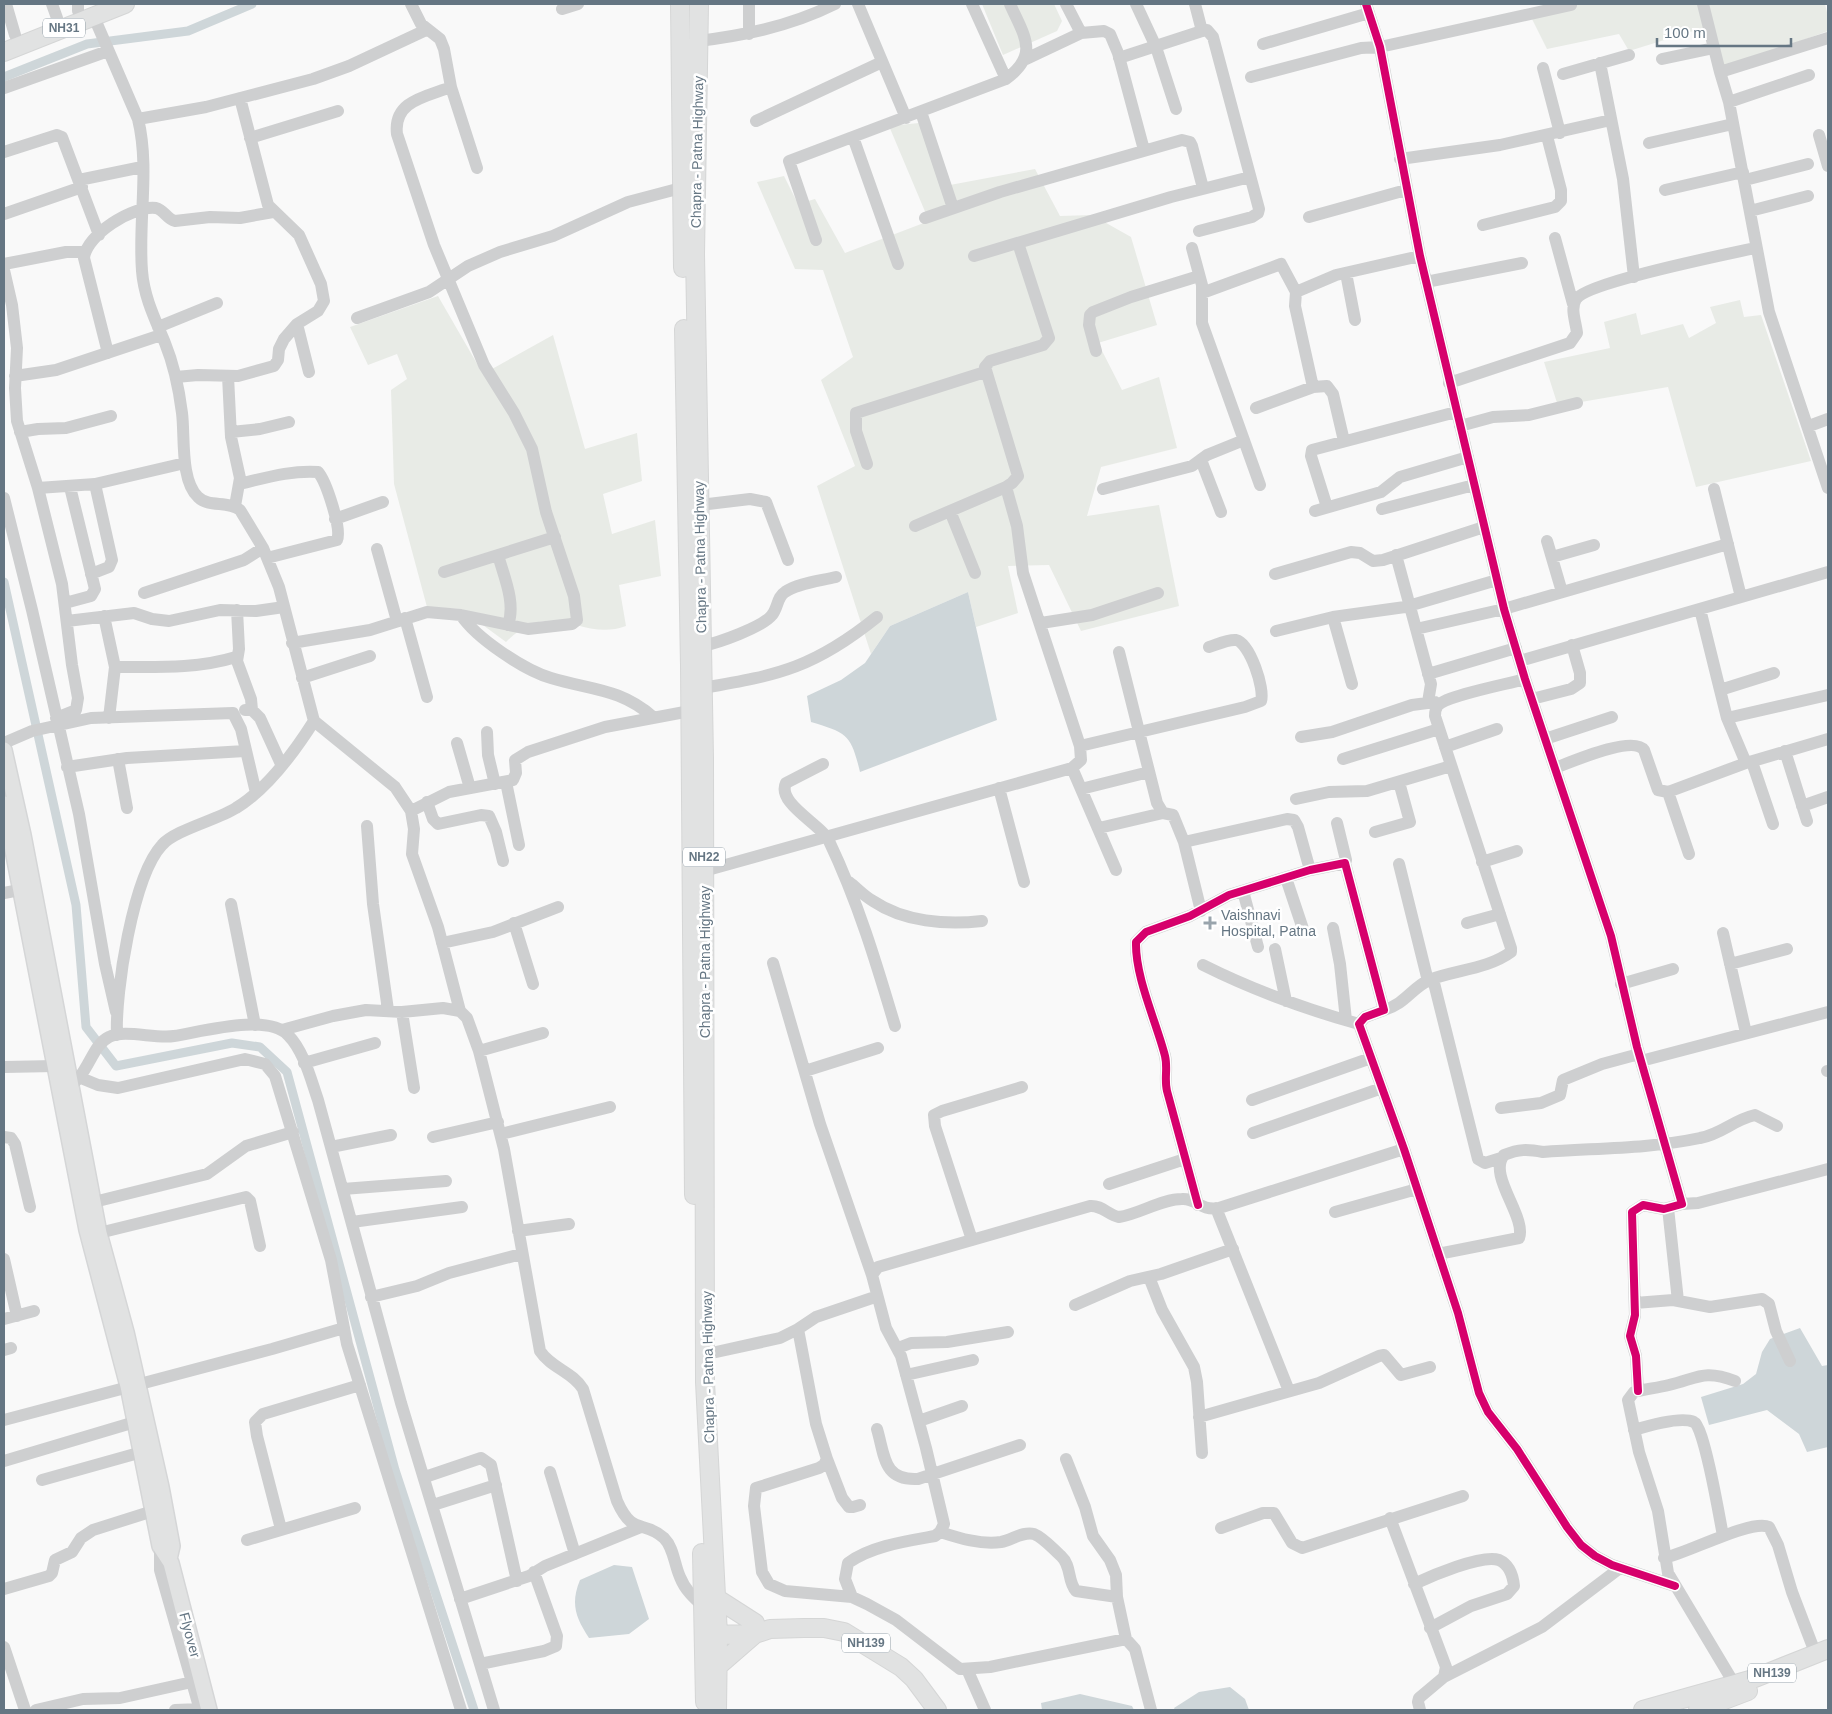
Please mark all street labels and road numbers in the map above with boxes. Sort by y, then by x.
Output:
road number: NH31 [43,18,85,38]
street label: Chapra - Patna Highway [688,76,706,228]
street label: Chapra - Patna Highway [691,481,709,633]
road number: NH22 [683,848,725,866]
street label: Chapra - Patna Highway [697,886,713,1038]
street label: Chapra - Patna Highway [699,1291,717,1443]
street label: Flyover [176,1611,204,1660]
road number: NH139 [842,1634,890,1652]
road number: NH139 [1748,1664,1796,1682]

